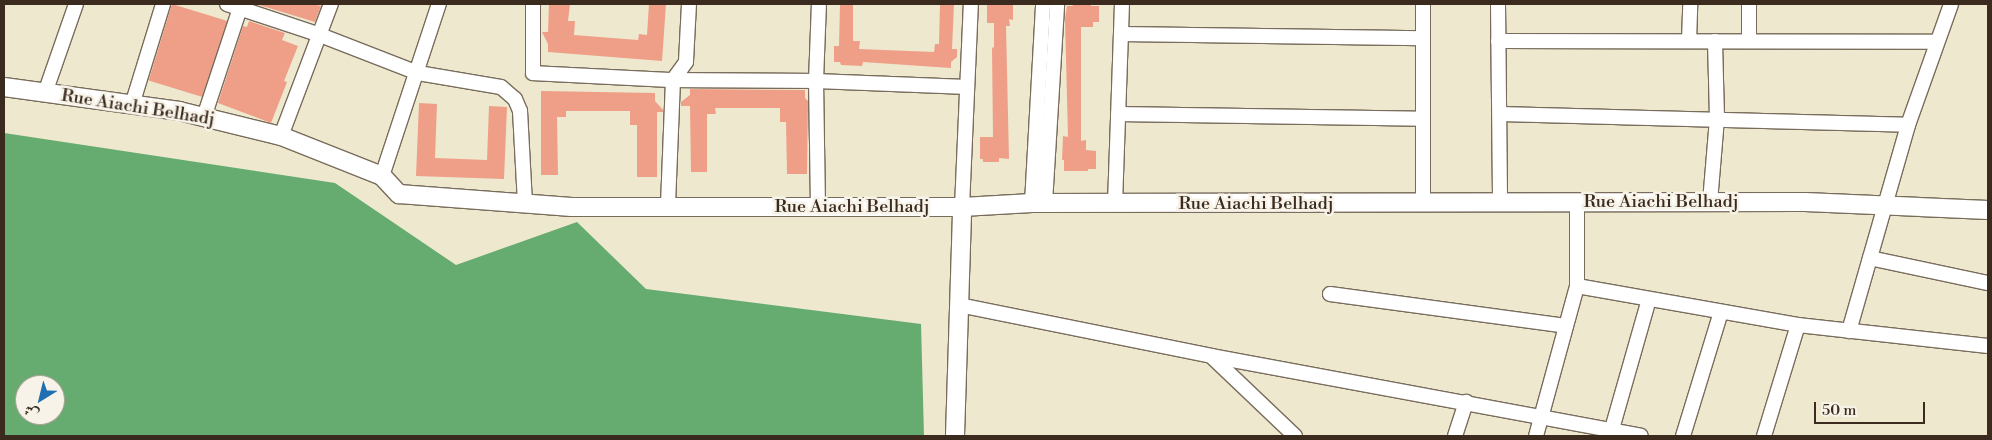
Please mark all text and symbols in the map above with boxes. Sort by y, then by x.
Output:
street label: Rue Aiachi Belhadj [60,85,216,131]
street label: Rue Aiachi Belhadj [1583,191,1739,213]
street label: Rue Aiachi Belhadj [1178,193,1334,215]
street label: Rue Aiachi Belhadj [774,196,930,218]
north arrow [15,375,65,425]
scale bar [1817,392,1928,424]
text: ش [21,400,43,423]
text: 50 m [1822,401,1856,420]

